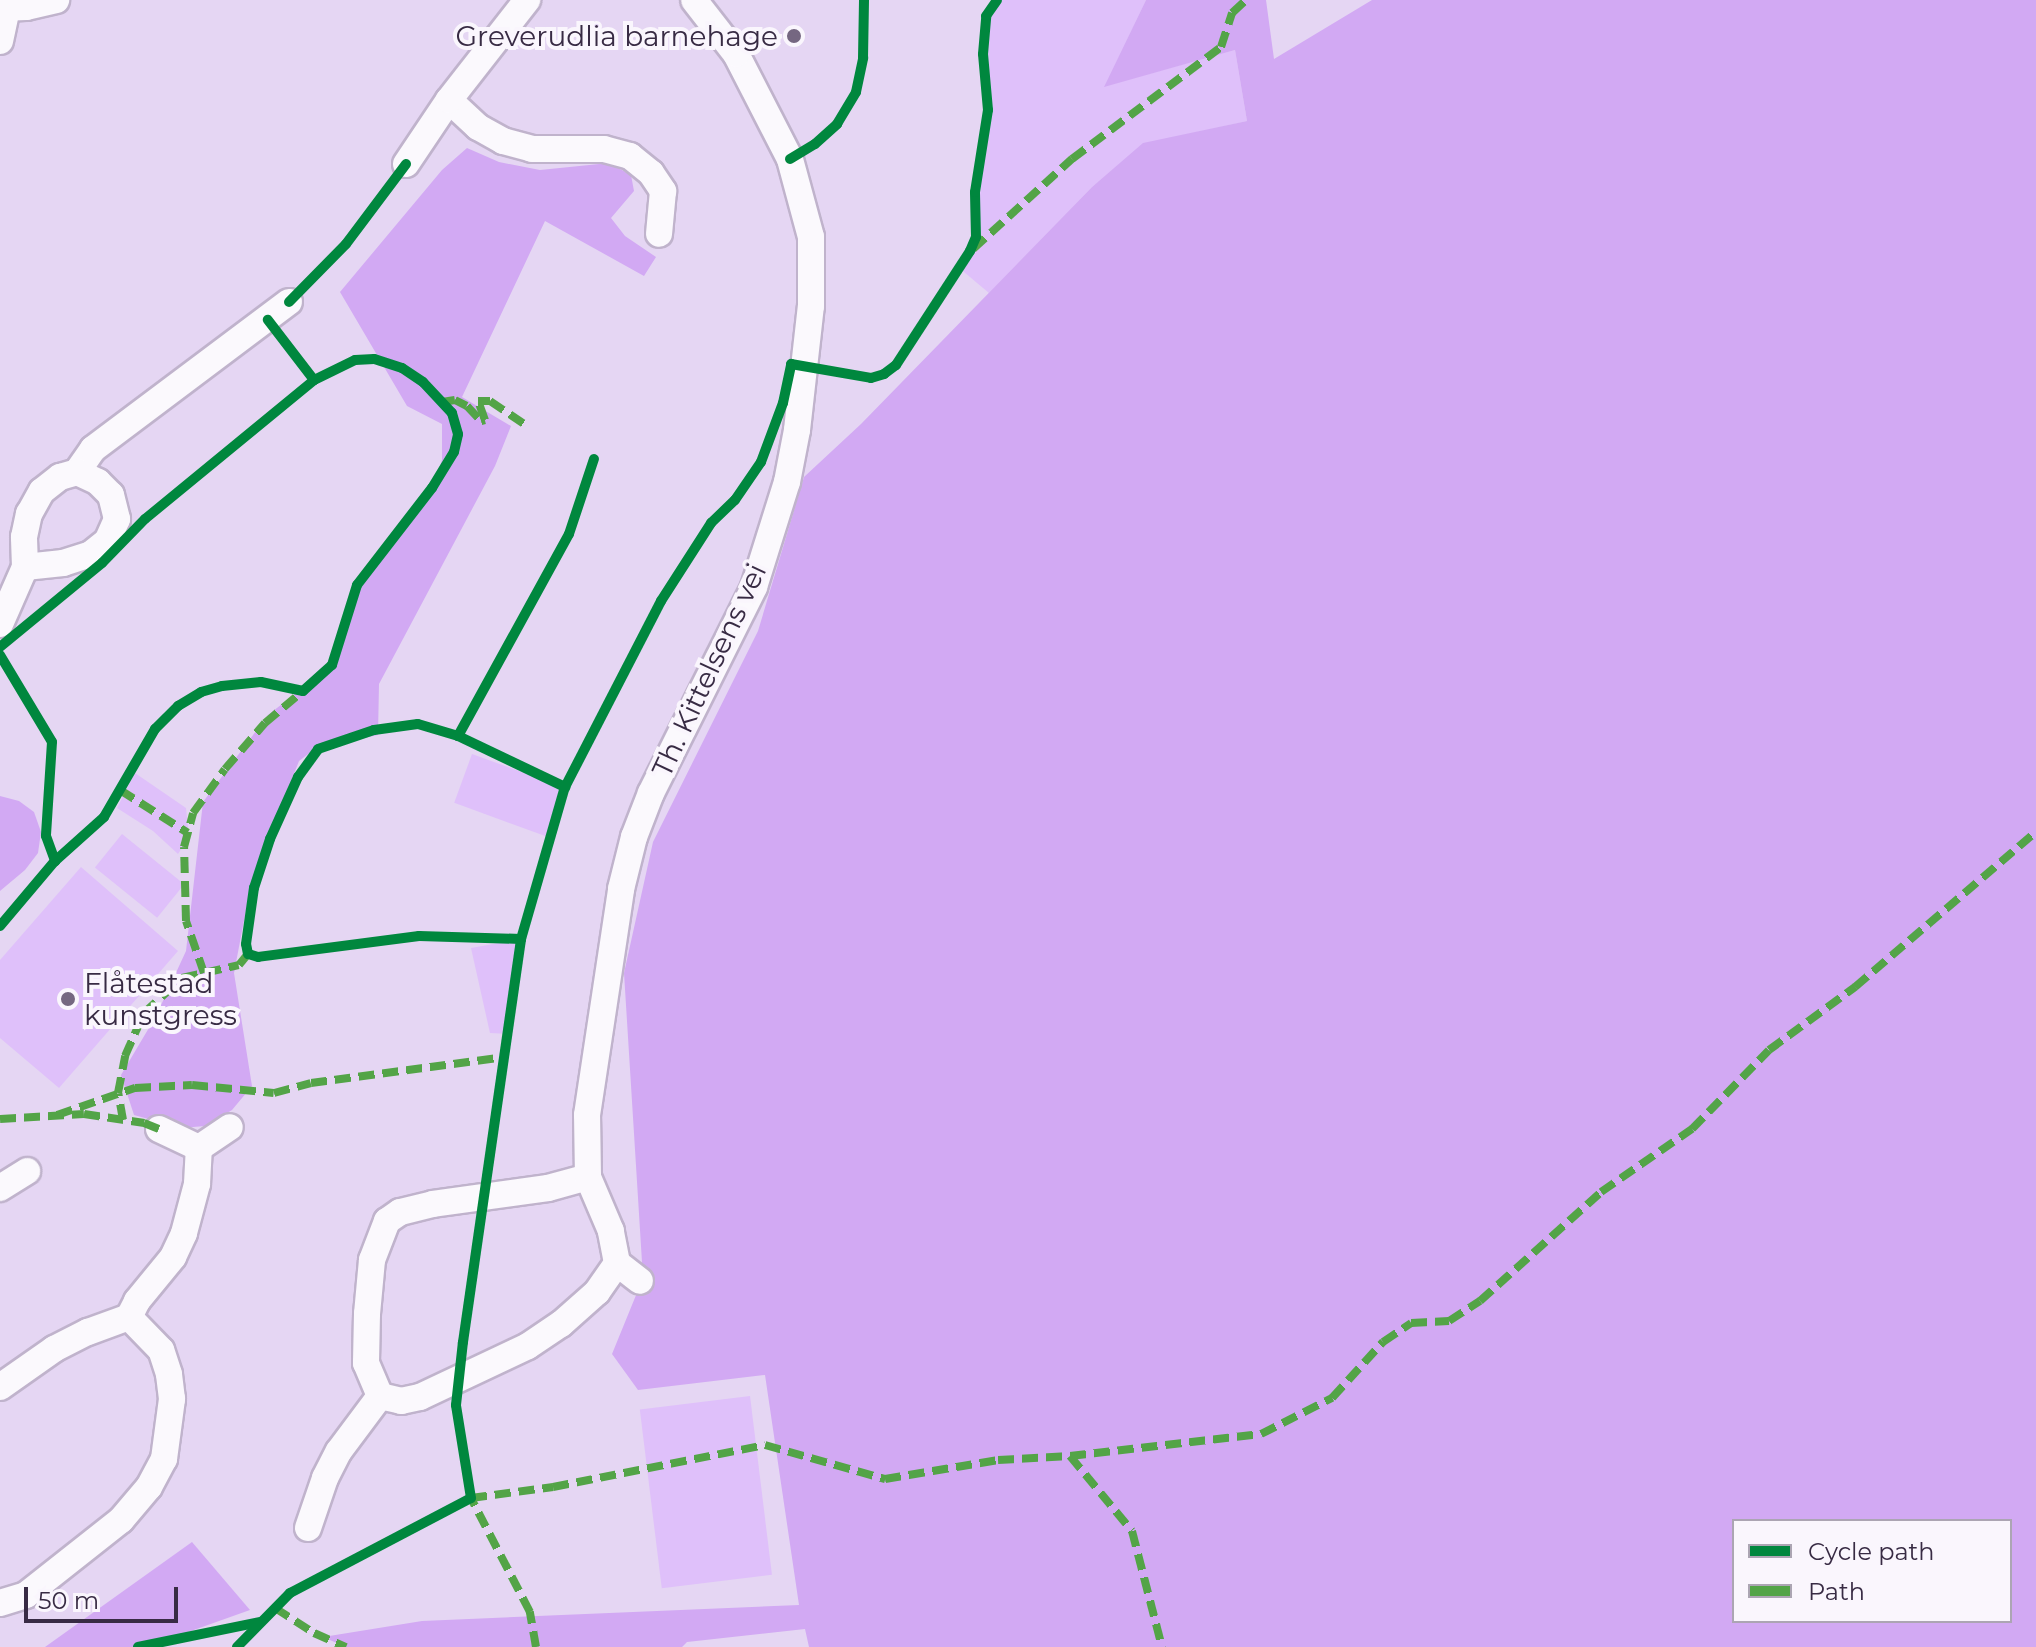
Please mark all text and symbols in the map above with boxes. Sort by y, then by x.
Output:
place label: Greverudlia barnehage [455,19,778,53]
marker: Greverudlia barnehage [785,27,803,45]
street label: Th. Kittelsens vei [645,558,773,782]
place label: Flåtestad kunstgress [84,966,237,1032]
marker: Flåtestad kunstgress [59,990,77,1008]
legend [1732,1519,2012,1623]
text: Cycle path [1808,1537,1935,1566]
scale bar [28,1571,182,1621]
text: Path [1808,1577,1865,1606]
text: 50 m [38,1586,99,1615]

